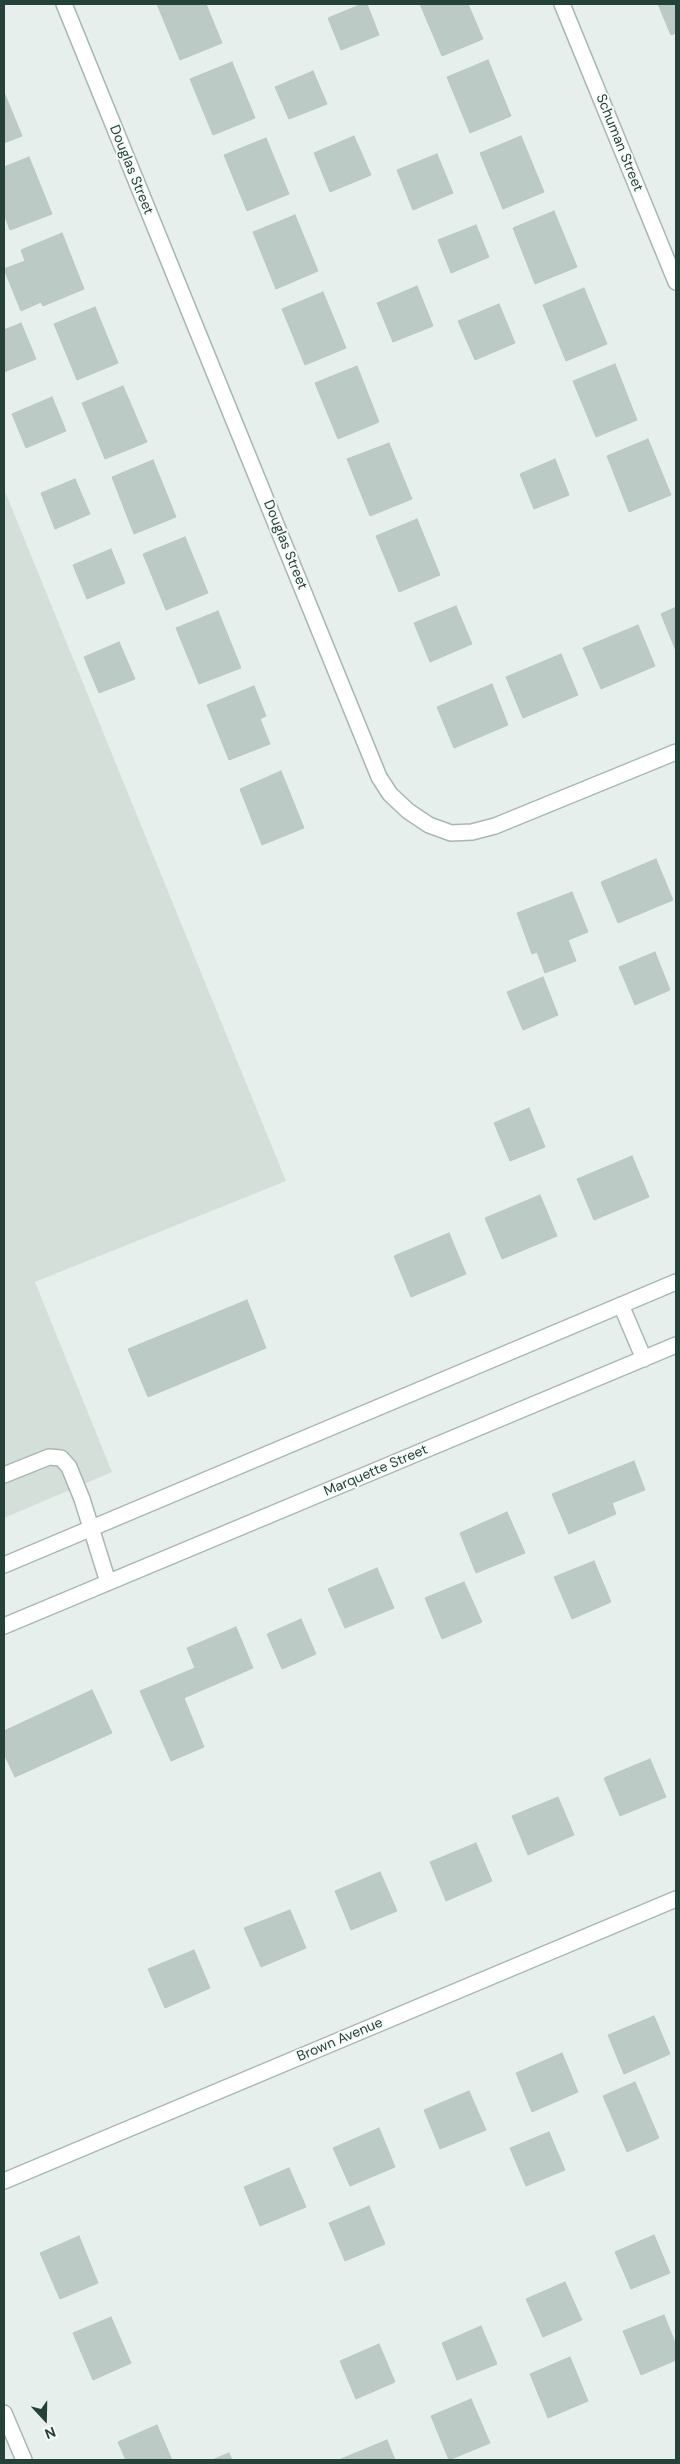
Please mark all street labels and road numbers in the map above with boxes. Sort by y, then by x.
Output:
street label: Schuman Street [592,92,646,194]
street label: Douglas Street [105,123,157,217]
street label: Douglas Street [259,498,311,592]
street label: Marquette Street [322,1442,430,1500]
street label: Brown Avenue [295,2014,385,2066]

